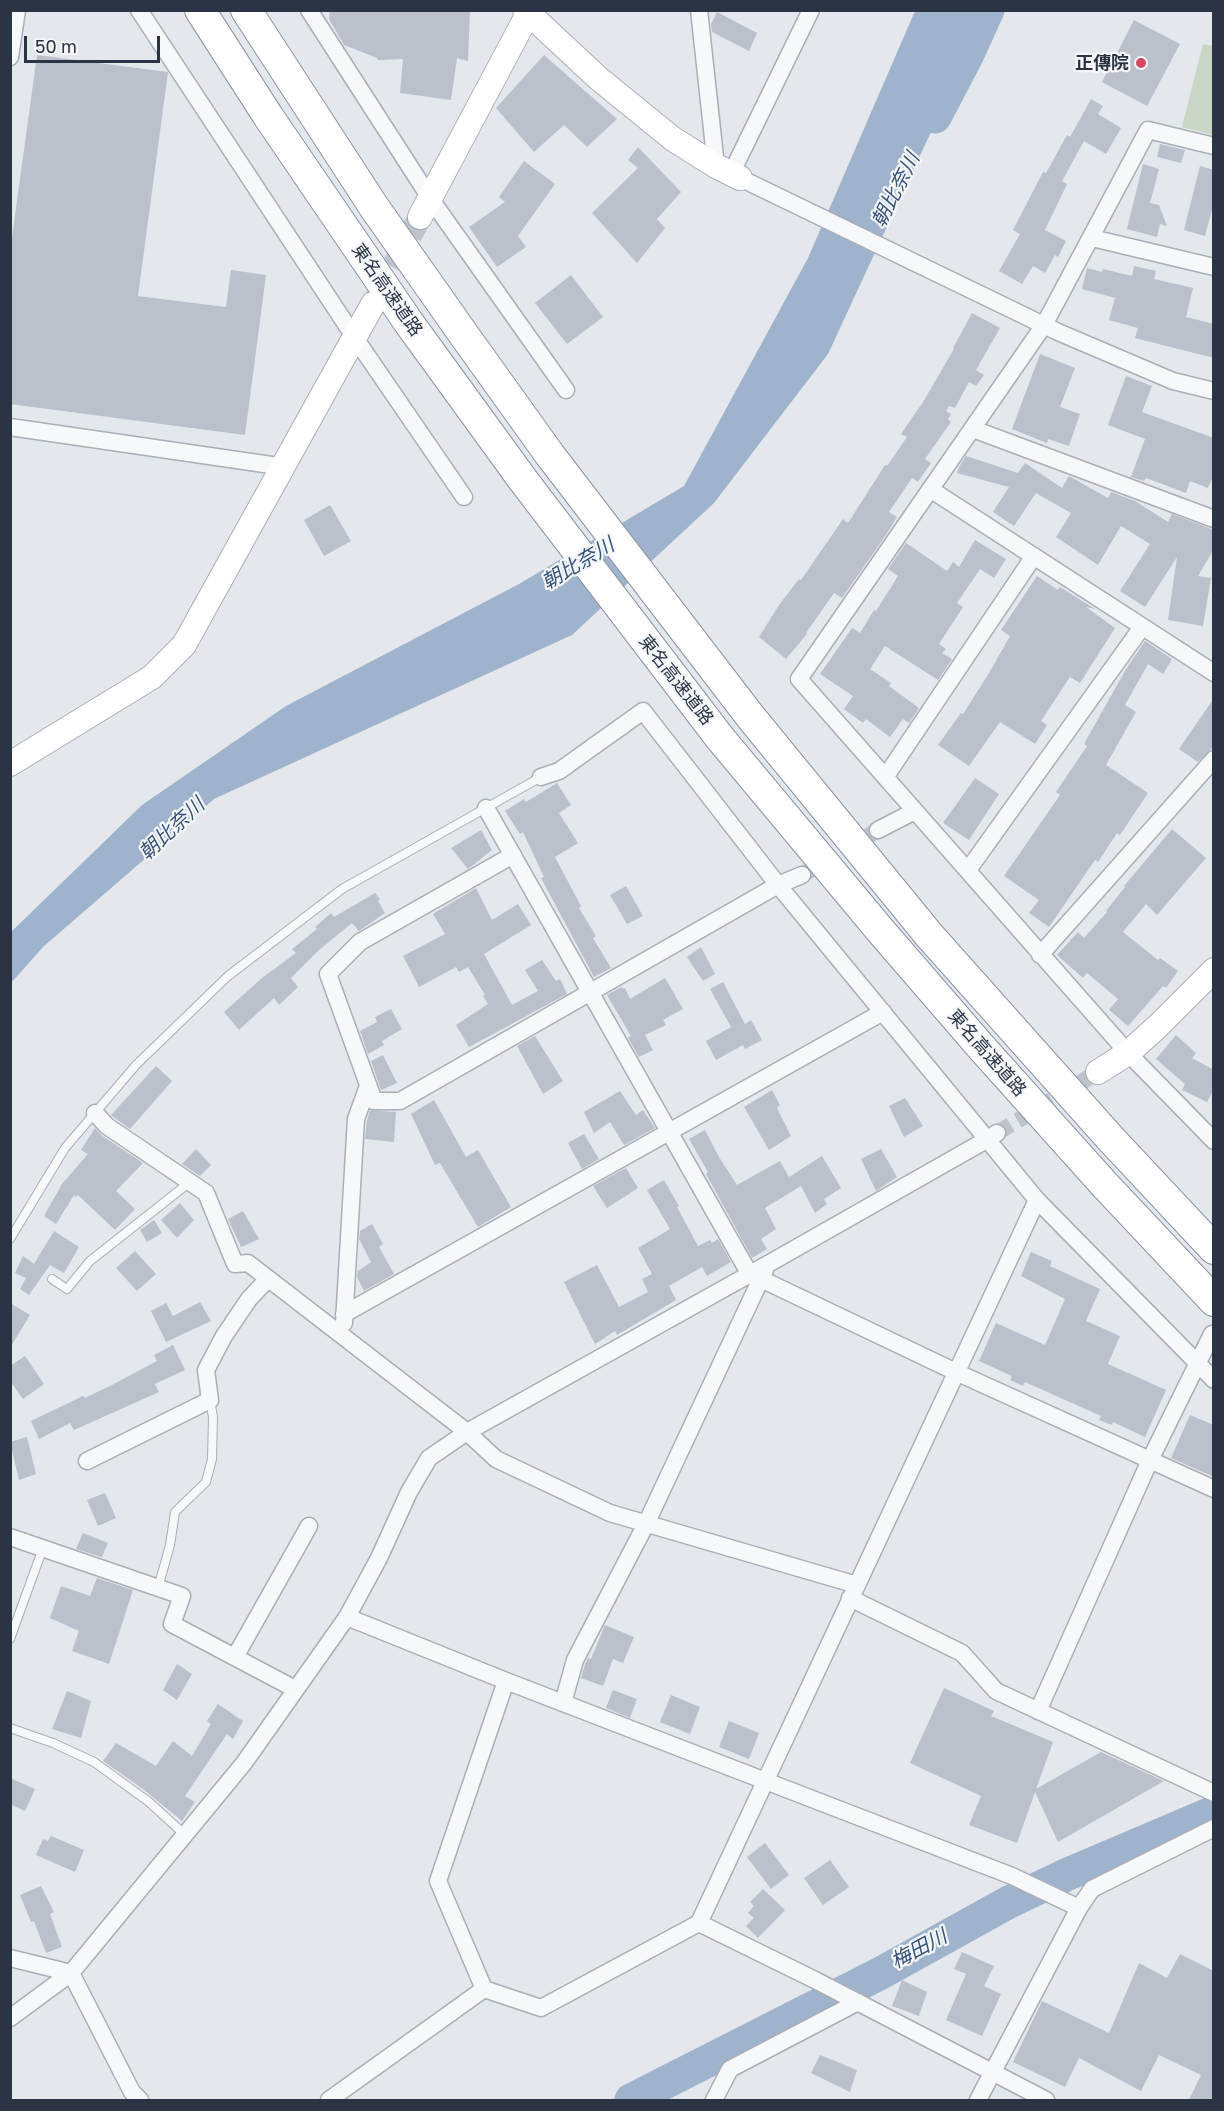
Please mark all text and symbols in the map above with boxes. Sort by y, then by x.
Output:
scale bar [27,24,164,62]
text: 50 m [35,35,77,57]
place label: 正傳院 [1075,52,1129,74]
marker: 正傳院 [1134,56,1148,70]
water label: 朝比奈川 [867,149,925,231]
street label: 東名高速道路 [347,240,427,340]
water label: 朝比奈川 [538,533,618,595]
street label: 東名高速道路 [634,631,718,729]
water label: 朝比奈川 [135,793,209,865]
street label: 東名高速道路 [943,1005,1031,1101]
water label: 梅田川 [887,1924,951,1974]

